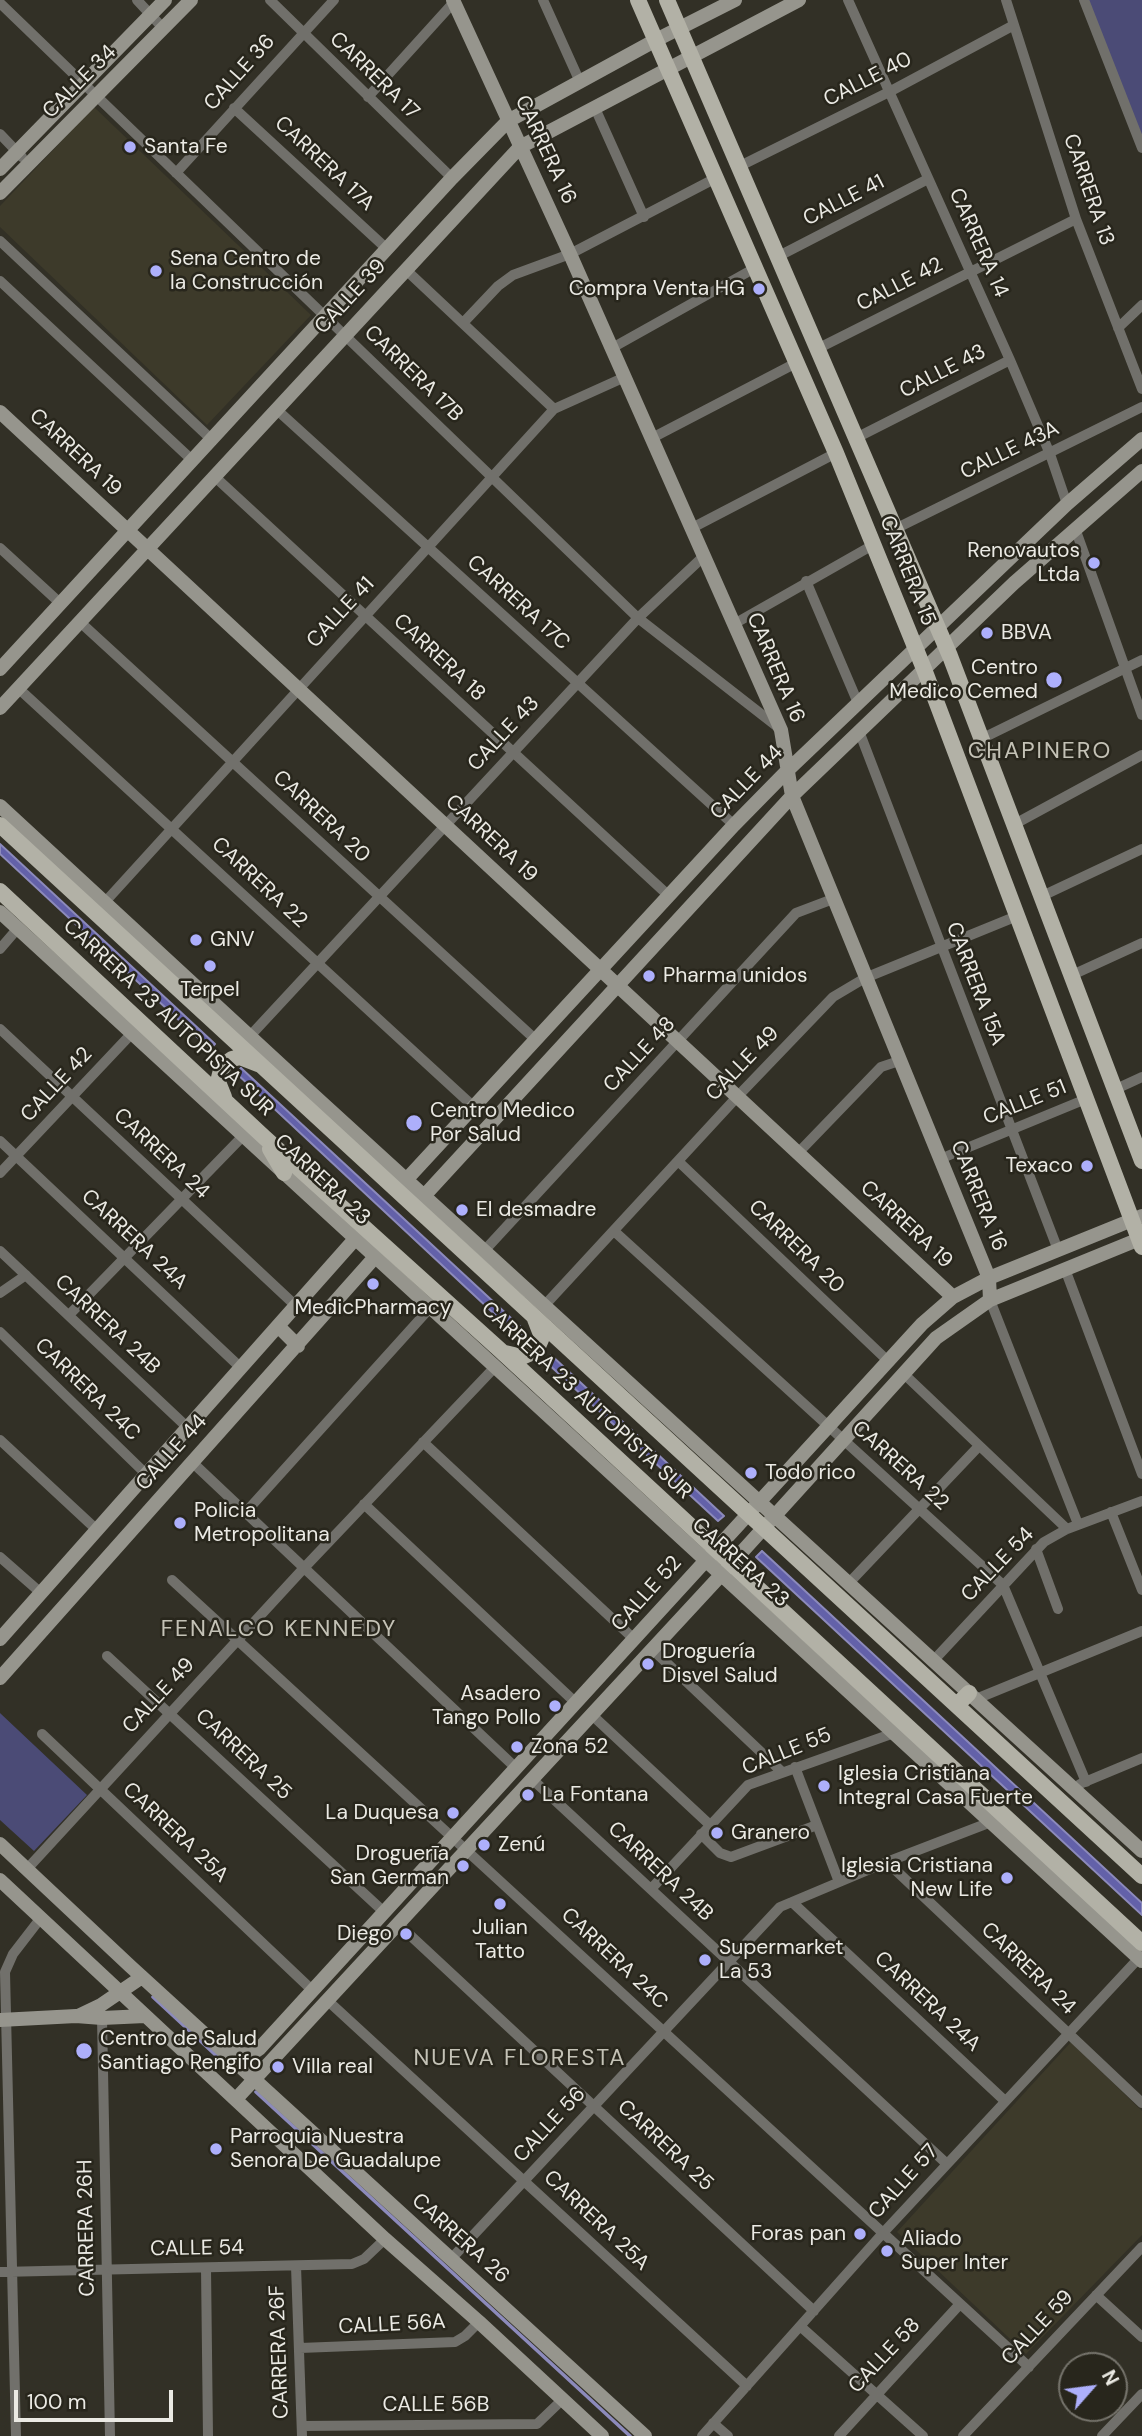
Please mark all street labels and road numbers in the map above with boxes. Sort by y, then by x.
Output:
street label: CARRERA 17 [324,27,424,125]
street label: CALLE 36 [199,30,281,116]
street label: CALLE 34 [38,40,122,124]
street label: CALLE 40 [820,47,916,113]
street label: CARRERA 16 [509,92,581,208]
street label: CARRERA 17A [269,111,379,217]
street label: CARRERA 13 [1057,131,1119,249]
street label: CALLE 41 [799,170,889,232]
street label: CARRERA 14 [943,185,1013,301]
street label: CALLE 42 [853,253,947,317]
street label: CALLE 39 [310,254,392,340]
street label: CARRERA 17B [358,321,468,427]
street label: CALLE 43 [896,340,990,404]
street label: CARRERA 19 [24,404,126,502]
street label: CALLE 43A [957,416,1063,486]
street label: CARRERA 15 [873,512,941,630]
street label: CARRERA 17C [461,550,575,656]
street label: CALLE 41 [302,572,380,654]
street label: CARRERA 18 [388,609,490,707]
street label: CARRERA 16 [741,609,809,727]
street label: CALLE 43 [463,691,545,777]
street label: CALLE 44 [705,741,789,825]
street label: CARRERA 20 [267,766,375,868]
street label: CARRERA 19 [440,790,542,888]
street label: CARRERA 22 [206,832,312,934]
street label: CARRERA 23 AUTOPISTA SUR [57,914,279,1122]
street label: CARRERA 15A [940,919,1010,1049]
street label: CALLE 48 [599,1012,681,1098]
street label: CALLE 49 [701,1021,785,1107]
street label: CALLE 42 [16,1042,98,1128]
street label: CALLE 51 [980,1075,1070,1131]
street label: CARRERA 24 [108,1103,214,1205]
street label: CARRERA 23 [269,1129,375,1231]
street label: CARRERA 16 [944,1137,1012,1255]
street label: CARRERA 19 [855,1176,957,1274]
street label: CARRERA 24A [76,1184,192,1296]
street label: CARRERA 20 [743,1195,849,1299]
street label: CARRERA 24B [49,1270,165,1380]
street label: CARRERA 23 AUTOPISTA SUR [475,1297,697,1505]
street label: CARRERA 24C [29,1333,145,1447]
street label: CALLE 44 [131,1410,213,1496]
street label: CARRERA 22 [846,1416,954,1516]
street label: CARRERA 23 [686,1513,794,1613]
street label: CALLE 54 [956,1523,1040,1607]
street label: CALLE 52 [607,1551,687,1637]
street label: CALLE 49 [118,1653,200,1739]
street label: CARRERA 25 [190,1704,296,1806]
street label: CALLE 55 [739,1723,835,1781]
street label: CARRERA 25A [117,1778,233,1888]
street label: CARRERA 24B [602,1817,718,1927]
street label: CARRERA 24C [555,1903,673,2015]
street label: CARRERA 24 [975,1918,1081,2020]
street label: CARRERA 24A [869,1946,985,2058]
street label: CALLE 56 [509,2082,591,2168]
street label: CARRERA 25 [612,2095,718,2197]
street label: CALLE 57 [864,2139,944,2225]
street label: CARRERA 26H [73,2159,101,2297]
street label: CARRERA 25A [538,2166,654,2276]
street label: CARRERA 26 [406,2189,514,2289]
street label: CALLE 54 [150,2236,244,2262]
street label: CARRERA 26F [265,2285,295,2419]
street label: CALLE 59 [997,2285,1079,2371]
street label: CALLE 56A [338,2310,446,2340]
street label: CALLE 58 [844,2313,926,2399]
street label: CALLE 56B [383,2392,489,2418]

